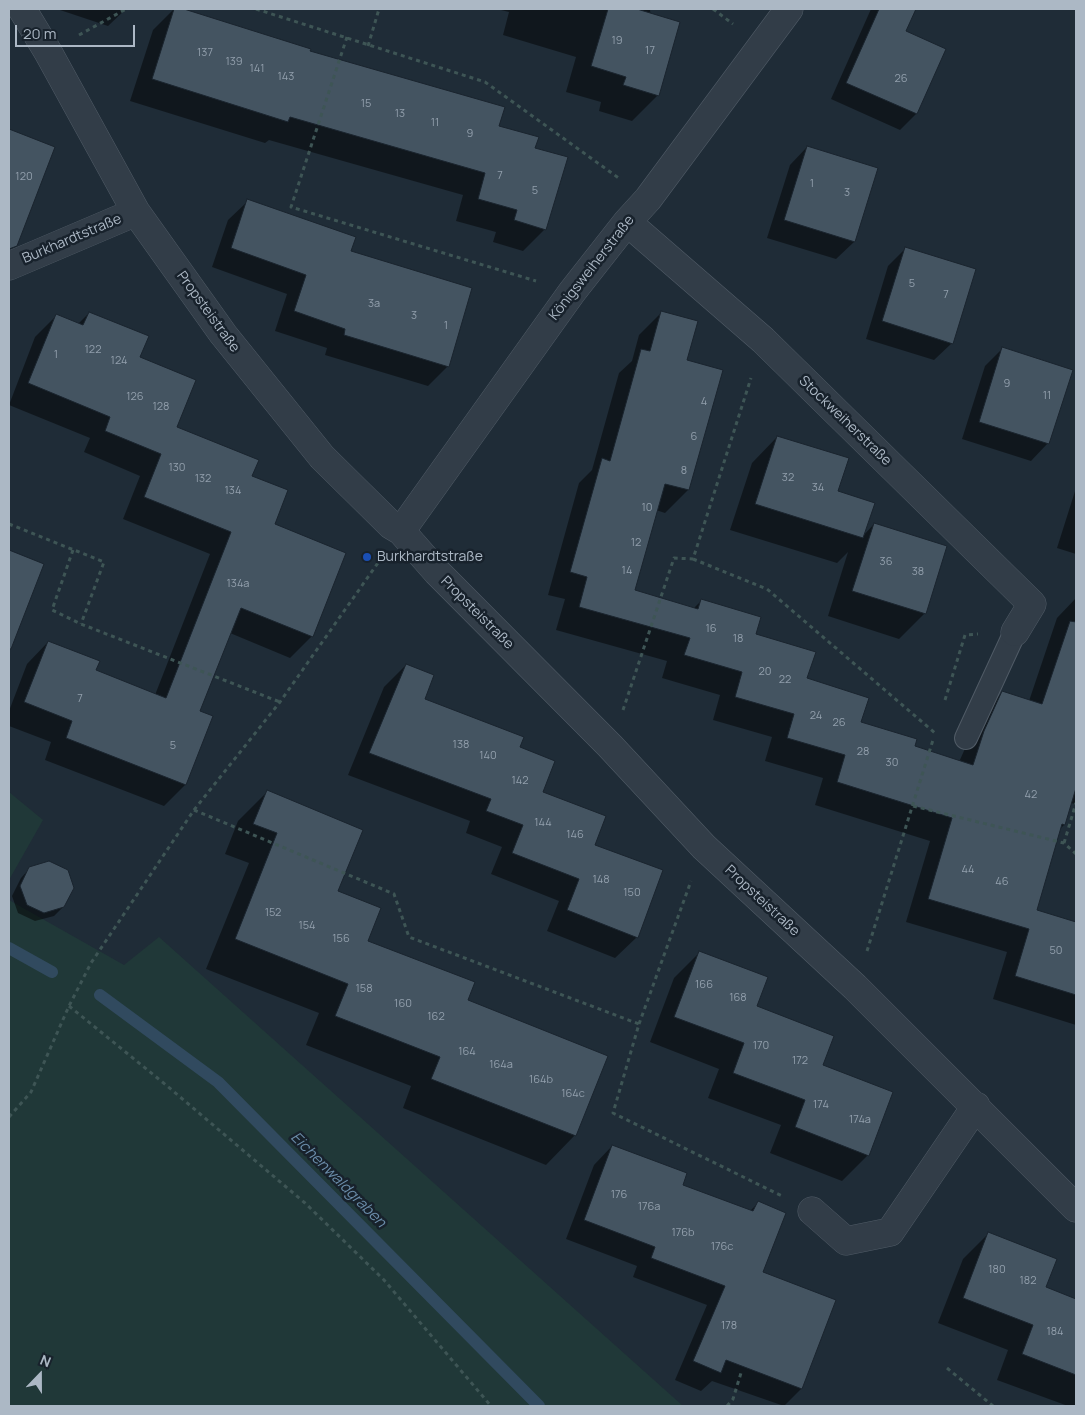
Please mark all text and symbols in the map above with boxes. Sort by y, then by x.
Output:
scale bar [18,15,138,47]
text: 20 m [23,23,56,44]
house number: 19 [611,34,623,48]
house number: 17 [645,44,655,58]
house number: 137 [197,46,213,60]
house number: 139 [225,55,243,69]
house number: 141 [249,62,265,76]
house number: 143 [278,70,294,84]
house number: 26 [894,72,908,86]
house number: 15 [361,97,371,111]
house number: 13 [395,107,405,121]
house number: 11 [431,116,439,130]
house number: 9 [467,127,473,141]
house number: 7 [497,169,503,183]
house number: 120 [15,170,33,184]
house number: 1 [810,177,814,191]
house number: 5 [532,184,538,198]
house number: 3 [844,186,850,200]
street label: Burkhardtstraße [20,211,124,267]
street label: Königsweiherstraße [546,212,638,324]
street label: Propsteistraße [173,268,243,356]
house number: 5 [909,277,915,291]
house number: 7 [943,288,949,302]
house number: 3a [368,297,380,311]
house number: 3 [411,309,417,323]
house number: 1 [444,319,448,333]
house number: 122 [85,343,101,357]
house number: 1 [54,348,58,362]
house number: 124 [111,354,127,368]
street label: Stockweiherstraße [795,373,895,469]
house number: 9 [1004,377,1010,391]
house number: 11 [1043,389,1051,403]
house number: 126 [126,390,144,404]
house number: 4 [701,395,707,409]
house number: 128 [153,400,169,414]
house number: 6 [691,430,697,444]
house number: 130 [168,461,186,475]
house number: 8 [681,464,687,478]
house number: 32 [782,471,794,485]
house number: 132 [195,472,211,486]
house number: 34 [812,481,824,495]
house number: 134 [225,484,241,498]
house number: 10 [642,501,652,515]
house number: 12 [631,536,641,550]
place label: Burkhardtstraße [377,549,483,565]
marker: Burkhardtstraße [361,551,373,563]
house number: 36 [880,555,892,569]
house number: 14 [622,564,632,578]
house number: 38 [912,565,924,579]
street label: Propsteistraße [437,573,517,653]
house number: 134a [227,577,249,591]
house number: 16 [705,622,717,636]
house number: 18 [733,632,743,646]
house number: 20 [759,665,771,679]
house number: 22 [779,673,791,687]
house number: 7 [77,692,83,706]
house number: 24 [810,709,822,723]
house number: 26 [832,716,846,730]
house number: 138 [453,738,469,752]
house number: 5 [170,739,176,753]
house number: 28 [857,745,869,759]
house number: 140 [479,749,497,763]
house number: 30 [886,756,898,770]
house number: 142 [511,774,529,788]
house number: 42 [1025,788,1037,802]
house number: 144 [534,816,552,830]
house number: 146 [566,828,584,842]
street label: Propsteistraße [721,862,803,940]
house number: 44 [961,863,975,877]
house number: 148 [592,873,610,887]
house number: 46 [995,875,1009,889]
house number: 150 [623,886,641,900]
house number: 152 [265,906,281,920]
house number: 154 [298,919,316,933]
house number: 156 [332,932,350,946]
house number: 50 [1049,944,1063,958]
house number: 166 [695,978,713,992]
house number: 158 [355,982,373,996]
house number: 168 [729,991,747,1005]
house number: 160 [394,997,412,1011]
house number: 162 [427,1010,445,1024]
house number: 170 [753,1039,769,1053]
house number: 164 [458,1045,476,1059]
house number: 172 [792,1054,808,1068]
house number: 164a [489,1058,513,1072]
house number: 164b [529,1073,553,1087]
house number: 164c [561,1087,585,1101]
house number: 174 [813,1098,829,1112]
house number: 174a [849,1113,871,1127]
water label: Eichenwaldgraben [287,1129,389,1231]
house number: 176 [611,1188,627,1202]
house number: 176a [638,1200,660,1214]
house number: 176b [671,1226,695,1240]
house number: 176c [711,1240,733,1254]
house number: 180 [988,1263,1006,1277]
house number: 182 [1020,1274,1036,1288]
house number: 178 [721,1319,737,1333]
house number: 184 [1046,1325,1064,1339]
north arrow [15,1350,65,1400]
text: N [38,1350,54,1371]

